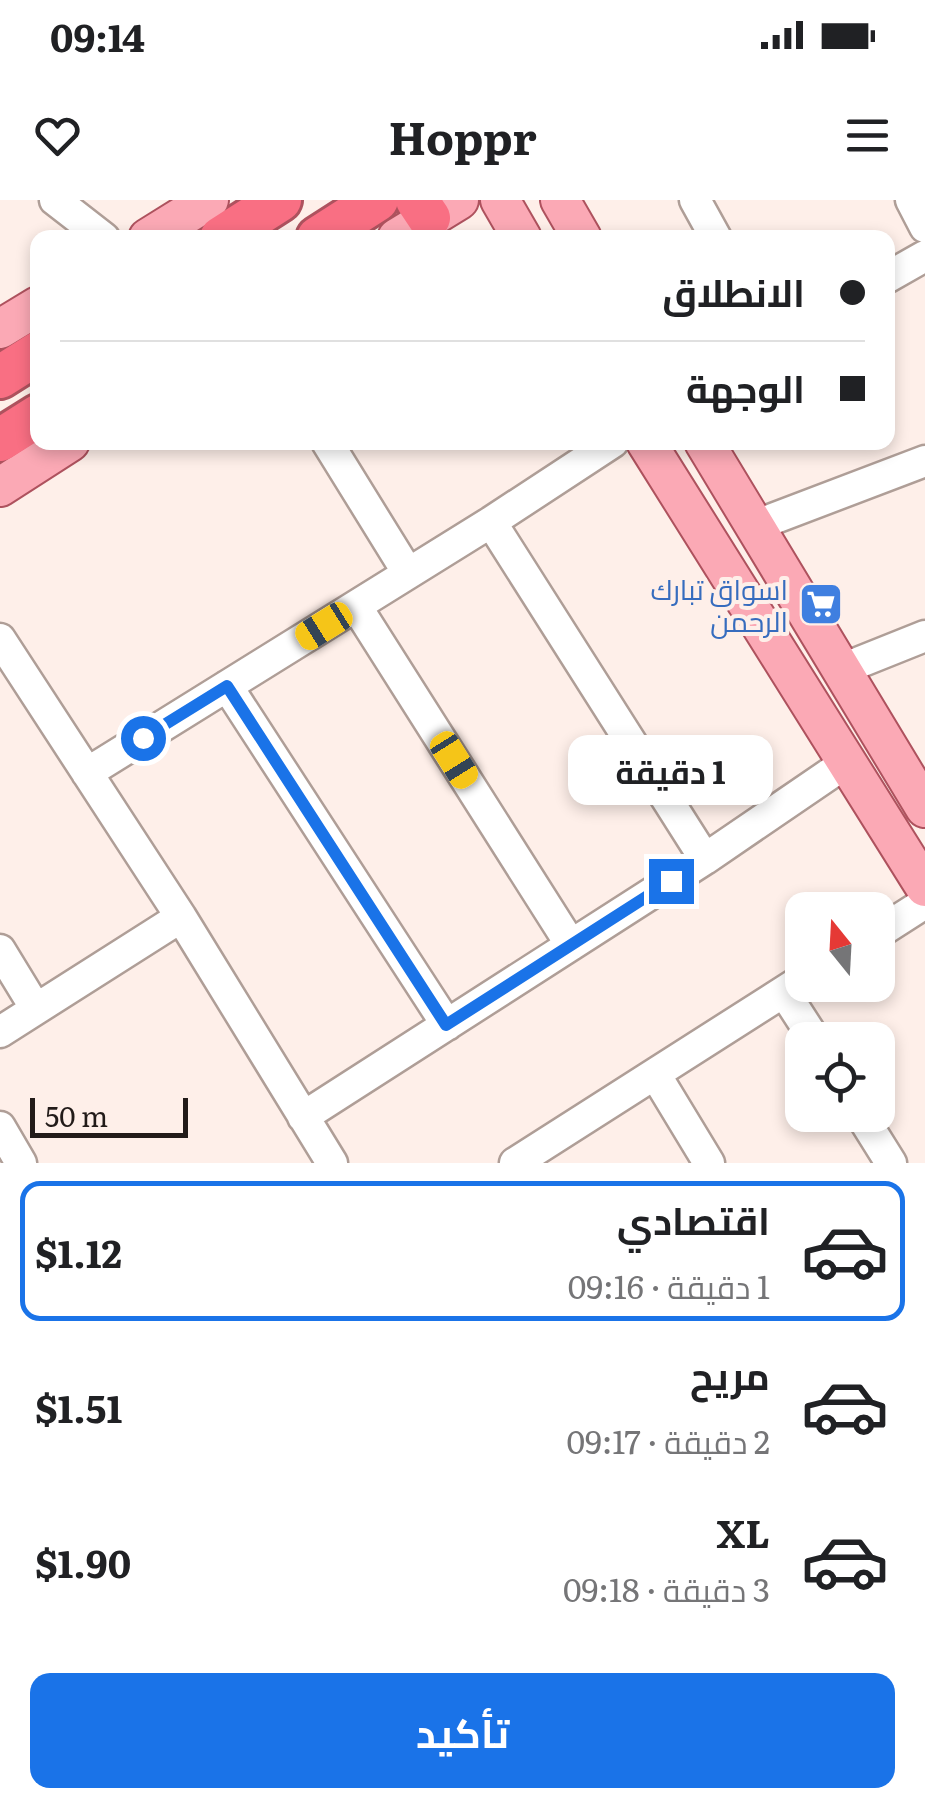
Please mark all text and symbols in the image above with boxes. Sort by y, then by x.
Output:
text: 09:14 [50,7,145,64]
text: Hoppr [388,102,537,169]
icon: heart [30,108,85,163]
icon: menu [840,108,895,163]
text: الانطلاق [662,262,805,319]
text: الوجهة [686,358,805,415]
place label: اسواق تبارك الرحمن [651,567,788,641]
supermarket icon: اسواق تبارك الرحمن [798,581,844,627]
car [291,597,357,655]
route start [121,716,166,761]
car [425,727,483,793]
callout: 1 دقيقة [568,736,774,806]
text: 1 دقيقة [615,746,726,794]
route end [649,859,694,904]
north arrow [785,892,895,1002]
map controls [785,892,895,1132]
button: locate [785,1022,895,1132]
scale bar [30,1093,188,1138]
text: 50 m [45,1094,108,1136]
text: اقتصادي [617,1190,770,1247]
icon: car [800,1206,890,1296]
text: $1.12 [35,1223,122,1280]
text: 1 دقيقة · 09:16 [568,1261,770,1309]
text: مريح [690,1345,770,1402]
icon: car [800,1361,890,1451]
text: $1.51 [35,1378,122,1435]
text: 2 دقيقة · 09:17 [566,1416,770,1464]
text: XL [717,1503,770,1560]
icon: car [800,1516,890,1606]
text: $1.90 [35,1533,131,1590]
text: 3 دقيقة · 09:18 [563,1564,770,1612]
button: تأكيد [30,1673,895,1788]

